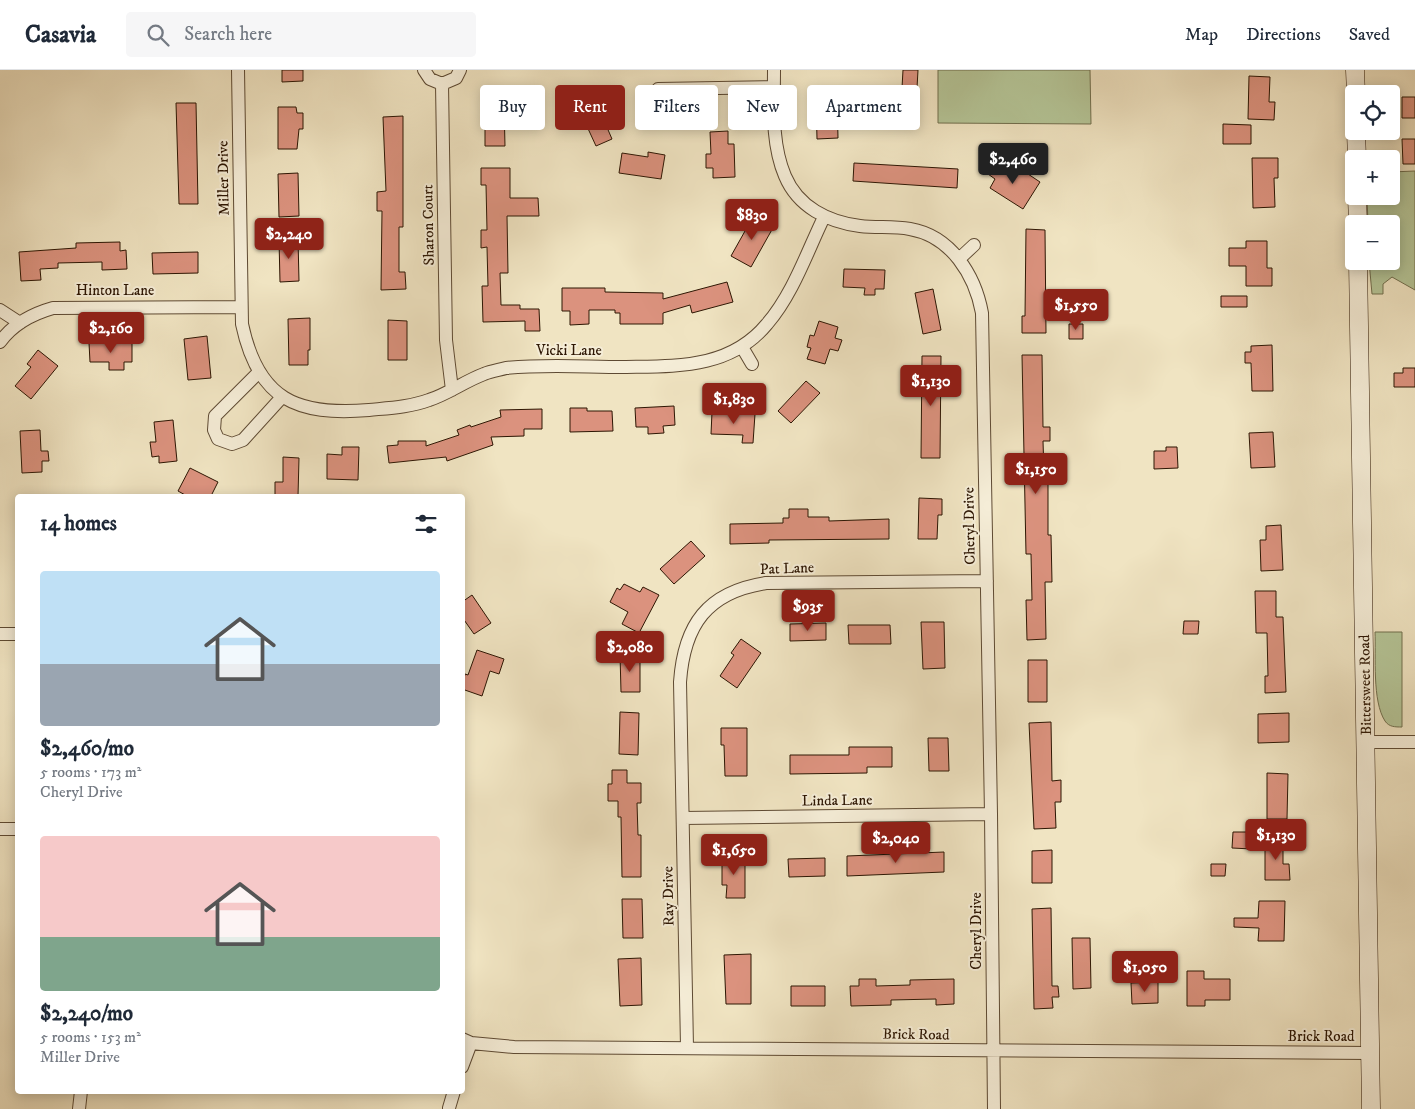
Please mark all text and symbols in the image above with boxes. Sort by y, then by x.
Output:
search box [126,12,476,57]
text: Casavia [25,20,96,50]
icon: search [144,21,172,49]
text: Search here [184,23,272,46]
text: Map [1185,24,1218,46]
text: Directions [1246,24,1321,46]
text: Saved [1349,24,1390,46]
chip: Buy [480,85,545,130]
chip: Rent [555,85,625,130]
chip: Filters [635,85,718,130]
chip: New [728,85,797,130]
chip: Apartment [807,85,920,130]
map controls [1345,85,1400,270]
button: locate [1345,85,1400,140]
street label: Miller Drive [213,140,234,216]
pin: $2,460 [972,142,1054,185]
text: $2,460 [989,149,1037,169]
button: + [1345,150,1400,205]
street label: Sharon Court [418,184,439,266]
pin: $830 [722,198,782,241]
text: $830 [736,205,768,225]
button: − [1345,215,1400,270]
pin: $2,240 [248,218,330,260]
text: $2,240 [266,224,312,244]
street label: Hinton Lane [76,281,154,300]
pin: $1,550 [1035,288,1117,331]
text: $1,550 [1054,295,1098,315]
pin: $2,160 [70,312,152,354]
text: $2,160 [89,318,133,338]
street label: Vicki Lane [535,341,602,360]
pin: $1,130 [890,364,972,407]
text: $1,130 [911,371,951,391]
pin: $1,830 [693,382,775,425]
text: $1,830 [713,389,755,409]
pin: $1,150 [995,452,1077,495]
text: $1,150 [1015,459,1057,479]
street label: Cheryl Drive [959,487,980,565]
icon: filters [412,510,440,538]
text: 14 homes [40,511,117,537]
street label: Pat Lane [760,558,814,579]
pin: $935 [778,590,838,632]
text: $935 [793,596,823,616]
icon: home [195,604,285,694]
pin: $2,080 [589,630,671,673]
street label: Bittersweet Road [1355,634,1376,736]
text: $2,080 [607,637,653,657]
text: $2,460/mo [40,736,134,762]
text: 5 rooms · 173 m² [40,762,141,782]
text: Cheryl Drive [40,782,123,802]
street label: Linda Lane [801,790,873,811]
pin: $1,130 [1235,818,1317,861]
pin: $2,040 [855,822,937,864]
text: $1,130 [1256,825,1296,845]
text: $2,040 [872,828,920,848]
pin: $1,650 [693,834,775,876]
text: $1,650 [712,840,756,860]
street label: Ray Drive [658,866,679,926]
icon: home [195,869,285,959]
street label: Cheryl Drive [967,892,986,970]
pin: $1,050 [1104,950,1186,993]
text: $1,050 [1123,957,1167,977]
text: $2,240/mo [40,1001,133,1027]
street label: Brick Road [882,1024,950,1045]
text: 5 rooms · 153 m² [40,1027,141,1047]
street label: Brick Road [1287,1027,1355,1046]
text: Miller Drive [40,1047,120,1067]

